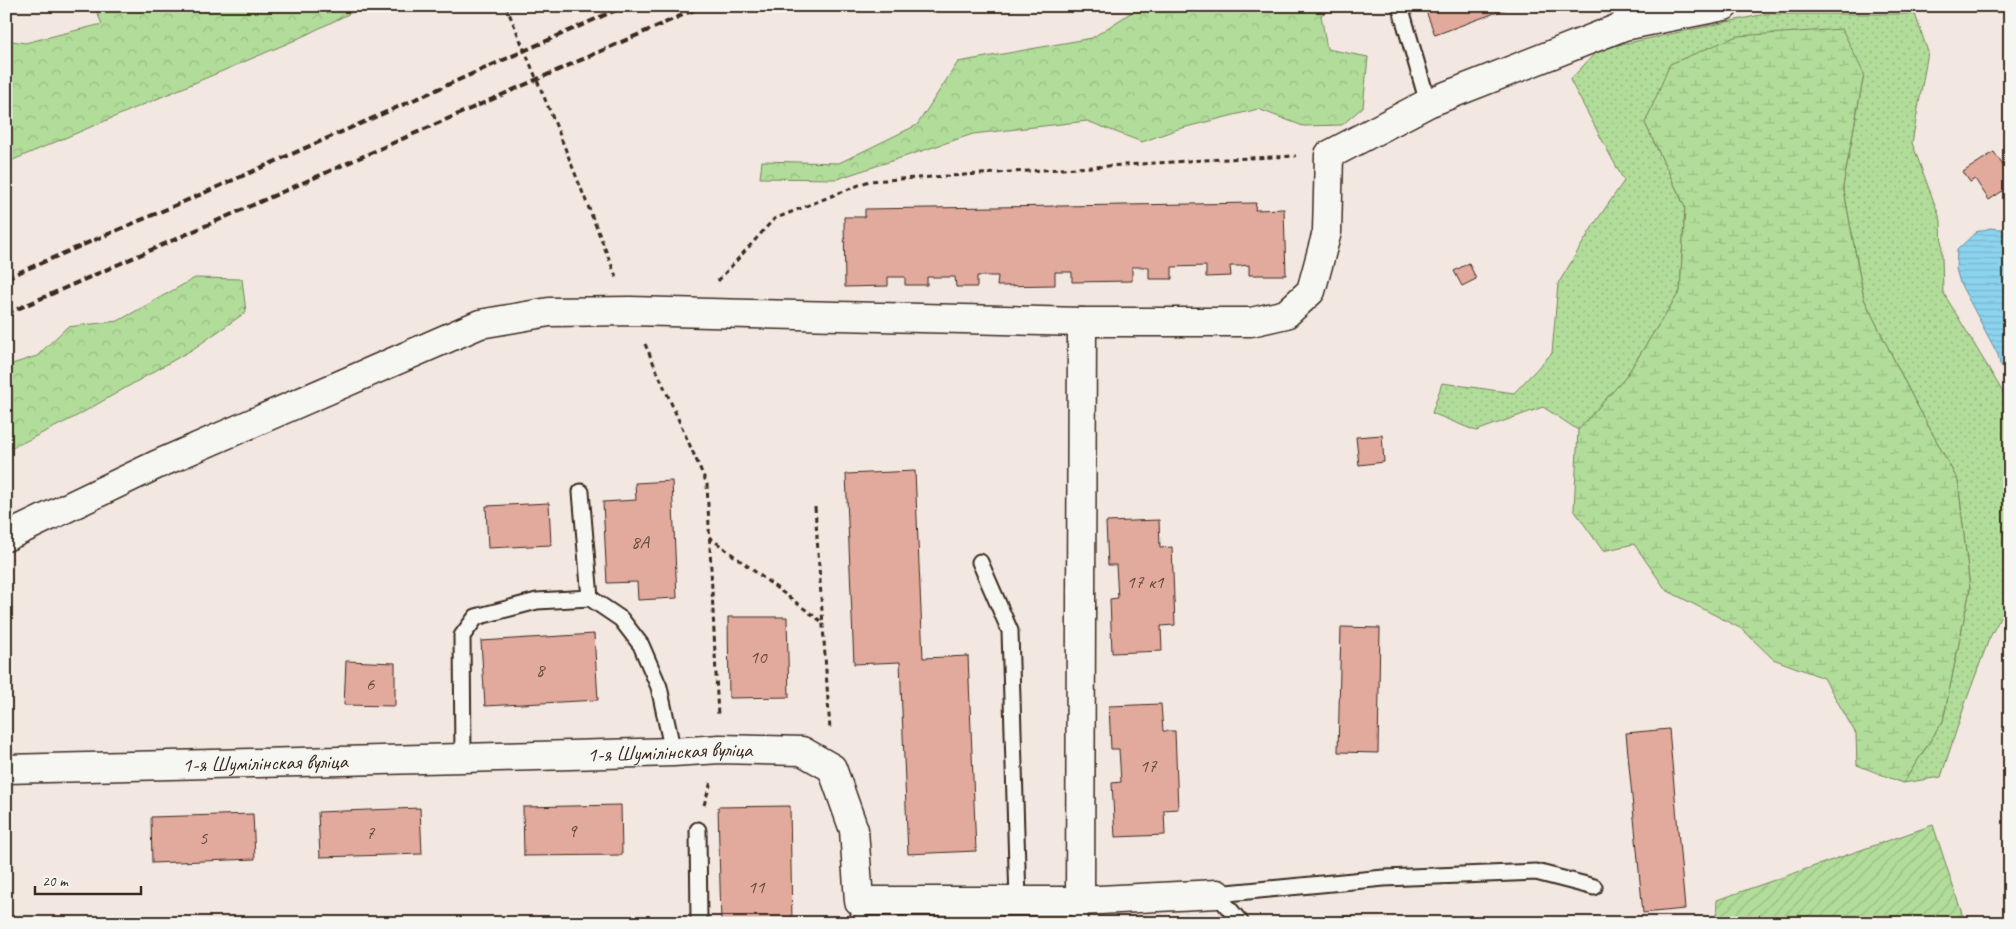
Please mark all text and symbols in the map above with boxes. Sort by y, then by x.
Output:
house number: 8А [631,530,651,554]
house number: 17 к1 [1126,570,1165,594]
house number: 10 [749,645,768,669]
house number: 8 [536,658,547,682]
house number: 6 [366,672,376,696]
street label: 1-я Шумілінская вуліца [587,736,755,767]
street label: 1-я Шумілінская вуліца [182,748,350,778]
house number: 17 [1139,754,1158,778]
house number: 9 [568,819,578,843]
house number: 7 [366,821,376,845]
house number: 5 [199,826,209,850]
scale bar [35,864,141,896]
text: 20 m [42,872,69,891]
house number: 11 [747,875,766,899]

